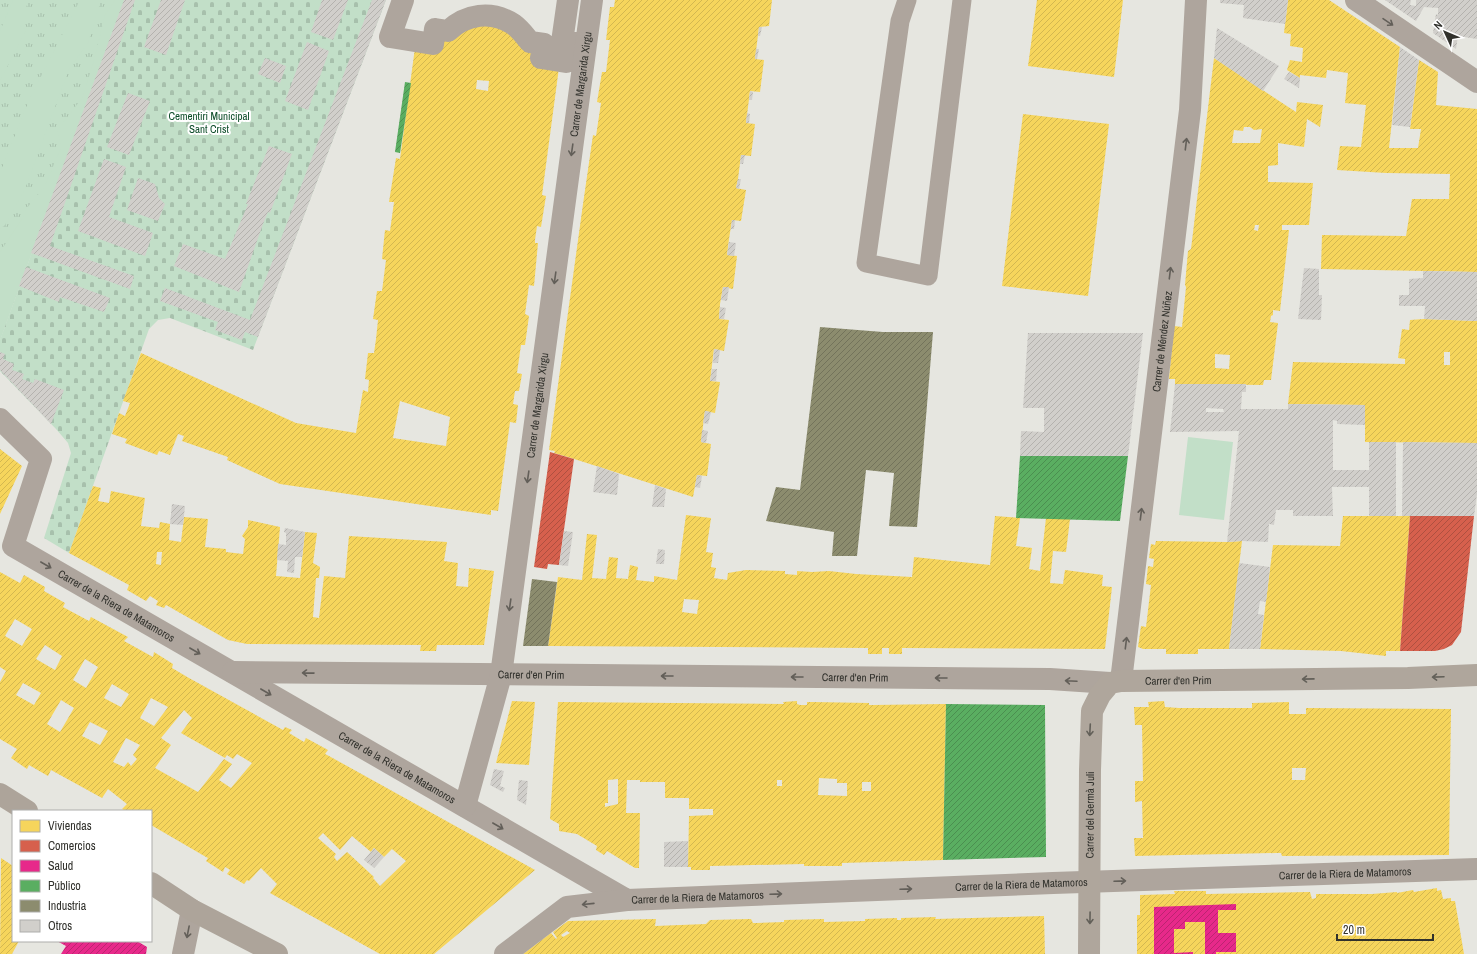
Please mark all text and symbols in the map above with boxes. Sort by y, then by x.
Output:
north arrow [1425,12,1465,52]
one-way arrow [1382,18,1393,26]
text: N [1431,18,1445,32]
street label: Carrer de Margarida Xirgu [567,31,595,138]
park label: Cementiri Municipal Sant Crist [168,109,250,136]
one-way arrow [1182,138,1190,151]
one-way arrow [568,143,576,156]
one-way arrow [1167,267,1174,280]
one-way arrow [551,271,558,284]
street label: Carrer de Méndez Núñez [1149,290,1175,393]
street label: Carrer de Margarida Xirgu [523,352,551,459]
one-way arrow [524,470,531,483]
one-way arrow [1137,508,1145,521]
one-way arrow [40,562,52,570]
street label: Carrer de la Riera de Matamoros [55,566,178,645]
one-way arrow [506,598,514,611]
one-way arrow [1122,637,1129,650]
one-way arrow [189,648,201,656]
street label: Carrer d'en Prim [498,667,564,682]
one-way arrow [302,669,315,677]
street label: Carrer d'en Prim [822,670,888,685]
one-way arrow [661,672,674,680]
one-way arrow [791,673,804,681]
street label: Carrer d'en Prim [1145,673,1212,688]
one-way arrow [1432,673,1445,680]
one-way arrow [935,674,948,682]
one-way arrow [1302,675,1315,683]
one-way arrow [1065,677,1078,684]
one-way arrow [260,688,272,696]
one-way arrow [1087,723,1094,736]
street label: Carrer de la Riera de Matamoros [336,728,458,807]
street label: Carrer del Germà Juli [1083,771,1097,859]
legend [12,810,152,942]
text: Viviendas [48,818,92,834]
one-way arrow [492,822,503,830]
text: Comercios [48,838,96,854]
text: Salud [48,858,73,874]
street label: Carrer de la Riera de Matamoros [1279,864,1412,883]
street label: Carrer de la Riera de Matamoros [955,875,1088,894]
one-way arrow [1113,877,1126,885]
text: Público [48,878,81,894]
one-way arrow [899,885,912,893]
street label: Carrer de la Riera de Matamoros [631,888,765,907]
one-way arrow [769,891,782,898]
text: Industria [48,898,87,914]
one-way arrow [582,901,595,908]
one-way arrow [1086,911,1094,924]
scale bar [1337,916,1433,942]
text: Otros [48,918,72,934]
text: 20 m [1343,922,1365,938]
one-way arrow [184,925,192,938]

